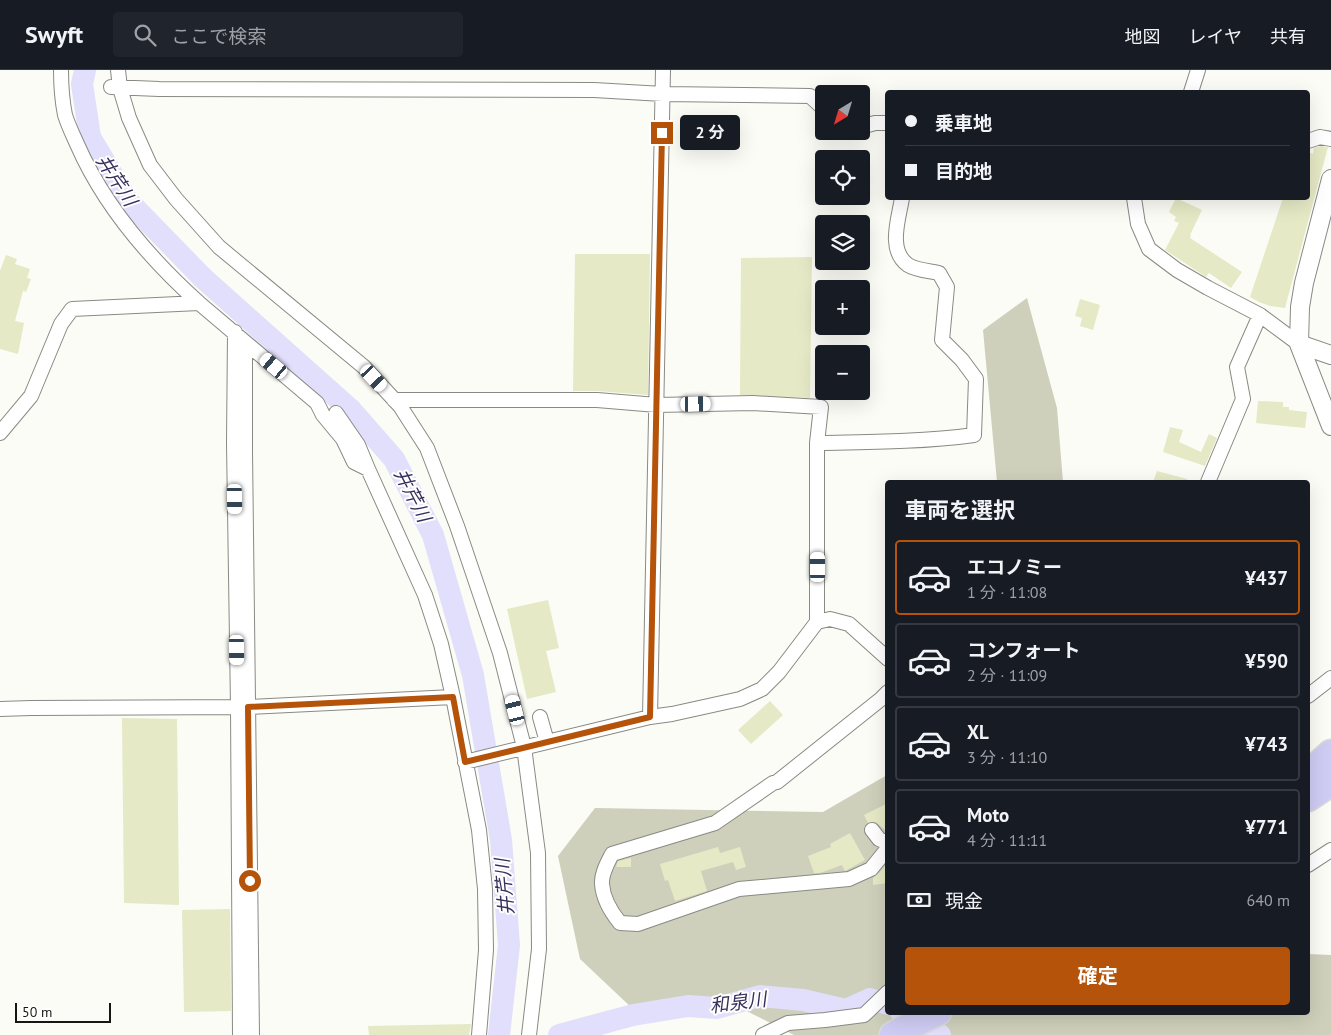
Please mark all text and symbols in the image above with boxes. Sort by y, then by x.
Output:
search box [113,12,463,57]
text: Swyft [25,19,83,50]
icon: search [131,21,159,49]
text: ここで検索 [171,24,266,48]
text: 地図 [1125,25,1161,48]
text: レイヤ [1189,25,1242,48]
text: 共有 [1270,25,1306,48]
north arrow [815,85,870,140]
map controls [815,85,870,400]
text: 乗車地 [935,111,992,135]
callout: 2 分 [680,116,740,150]
route end [651,122,673,144]
text: 2 分 [695,122,725,142]
water label: 井芹川 [91,150,144,212]
button: locate [815,150,870,205]
text: 目的地 [935,159,992,183]
button: layers [815,215,870,270]
button: + [815,280,870,335]
button: − [815,345,870,400]
car [257,351,290,381]
car [358,362,389,394]
car [680,396,711,412]
water label: 井芹川 [389,464,438,528]
car [227,484,242,514]
text: 車両を選択 [905,496,1015,524]
car [810,552,825,582]
icon: car [907,555,952,600]
text: エコノミー [967,555,1062,579]
text: ¥437 [1245,566,1288,590]
text: 1 分 · 11:08 [967,582,1047,602]
car [229,635,244,665]
icon: car [907,638,952,683]
text: コンフォート [967,638,1080,662]
text: ¥590 [1245,649,1288,673]
text: 2 分 · 11:09 [967,665,1047,685]
car [504,694,525,726]
text: XL [967,720,989,744]
icon: car [907,721,952,766]
text: ¥743 [1245,732,1288,756]
text: 3 分 · 11:10 [967,747,1047,767]
text: Moto [967,803,1009,827]
icon: car [907,804,952,849]
text: ¥771 [1245,815,1288,839]
text: 4 分 · 11:11 [967,830,1047,850]
water label: 井芹川 [489,856,518,916]
route start [239,870,261,892]
icon: cash [905,886,933,914]
text: 現金 [945,889,983,913]
text: 640 m [1247,890,1290,910]
button: 確定 [905,947,1290,1005]
water label: 和泉川 [708,986,770,1017]
scale bar [15,1000,111,1023]
text: 50 m [22,1003,52,1021]

